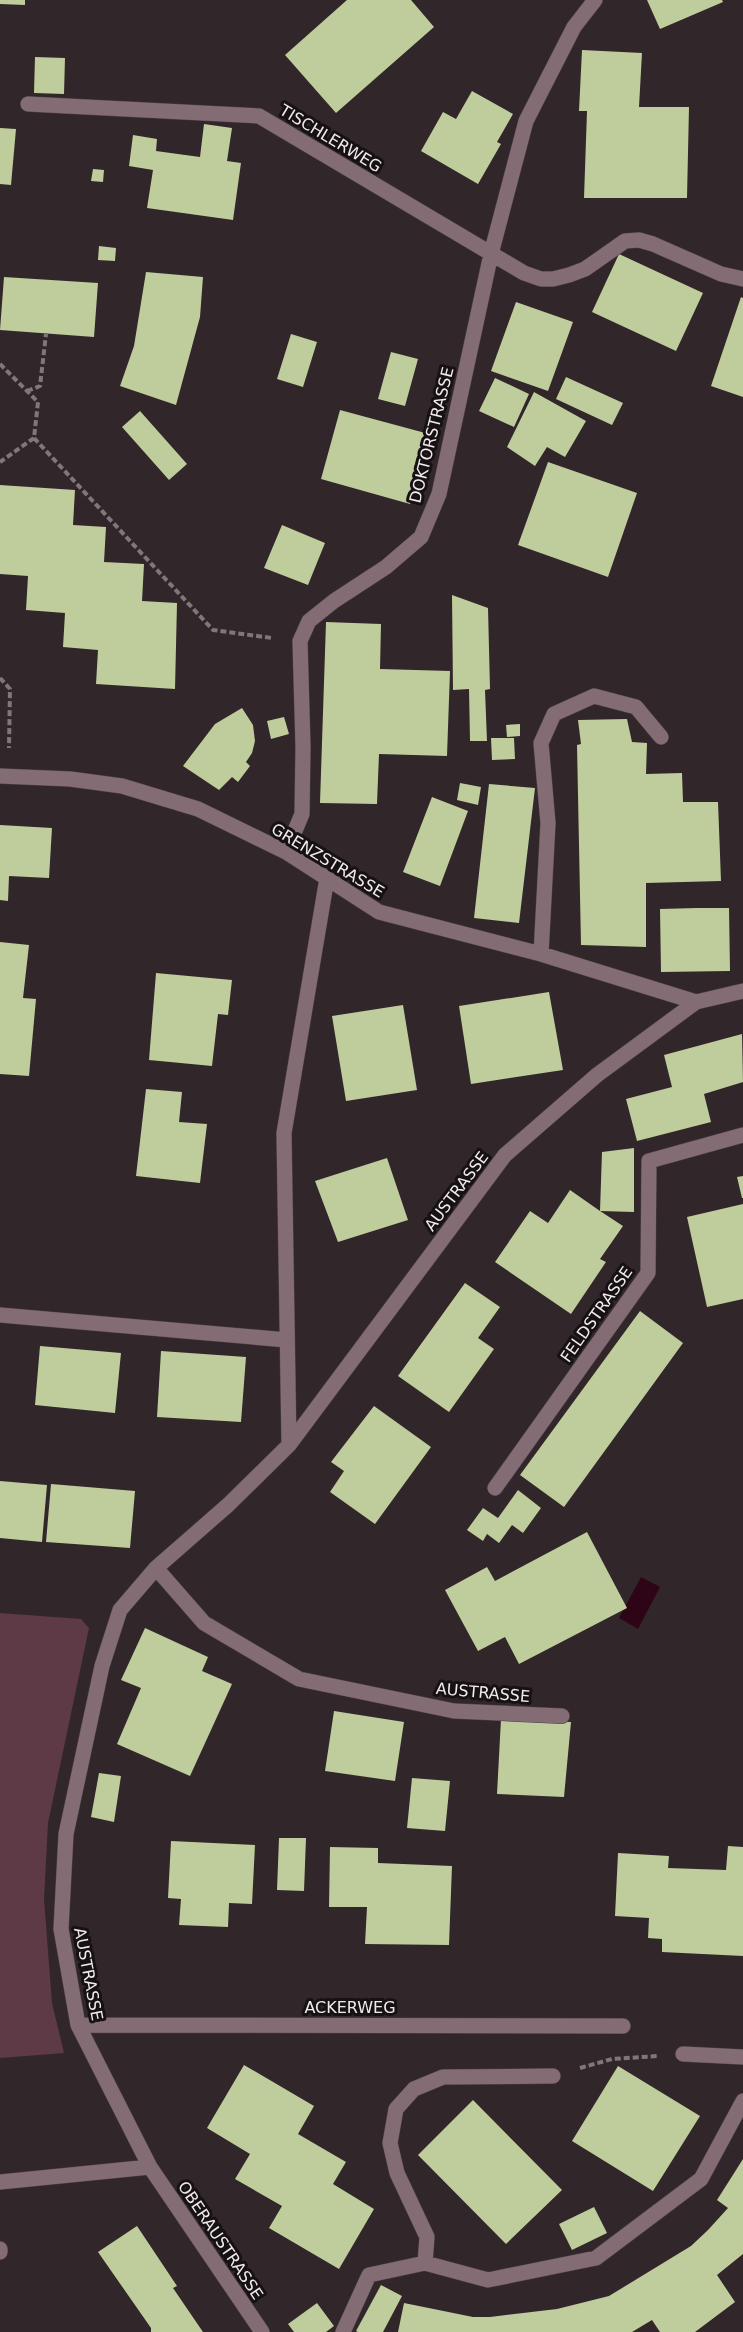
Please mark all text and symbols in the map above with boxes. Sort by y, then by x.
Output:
street label: TISCHLERWEG [275,100,385,176]
street label: DOKTORSTRASSE [405,365,458,505]
street label: GRENZSTRASSE [268,819,388,902]
street label: AUSTRASSE [420,1148,492,1235]
street label: FELDSTRASSE [556,1263,636,1366]
street label: AUSTRASSE [435,1679,531,1706]
street label: AUSTRASSE [70,1926,107,2022]
street label: ACKERWEG [304,1998,396,2017]
street label: OBERAUSTRASSE [174,2178,267,2303]

